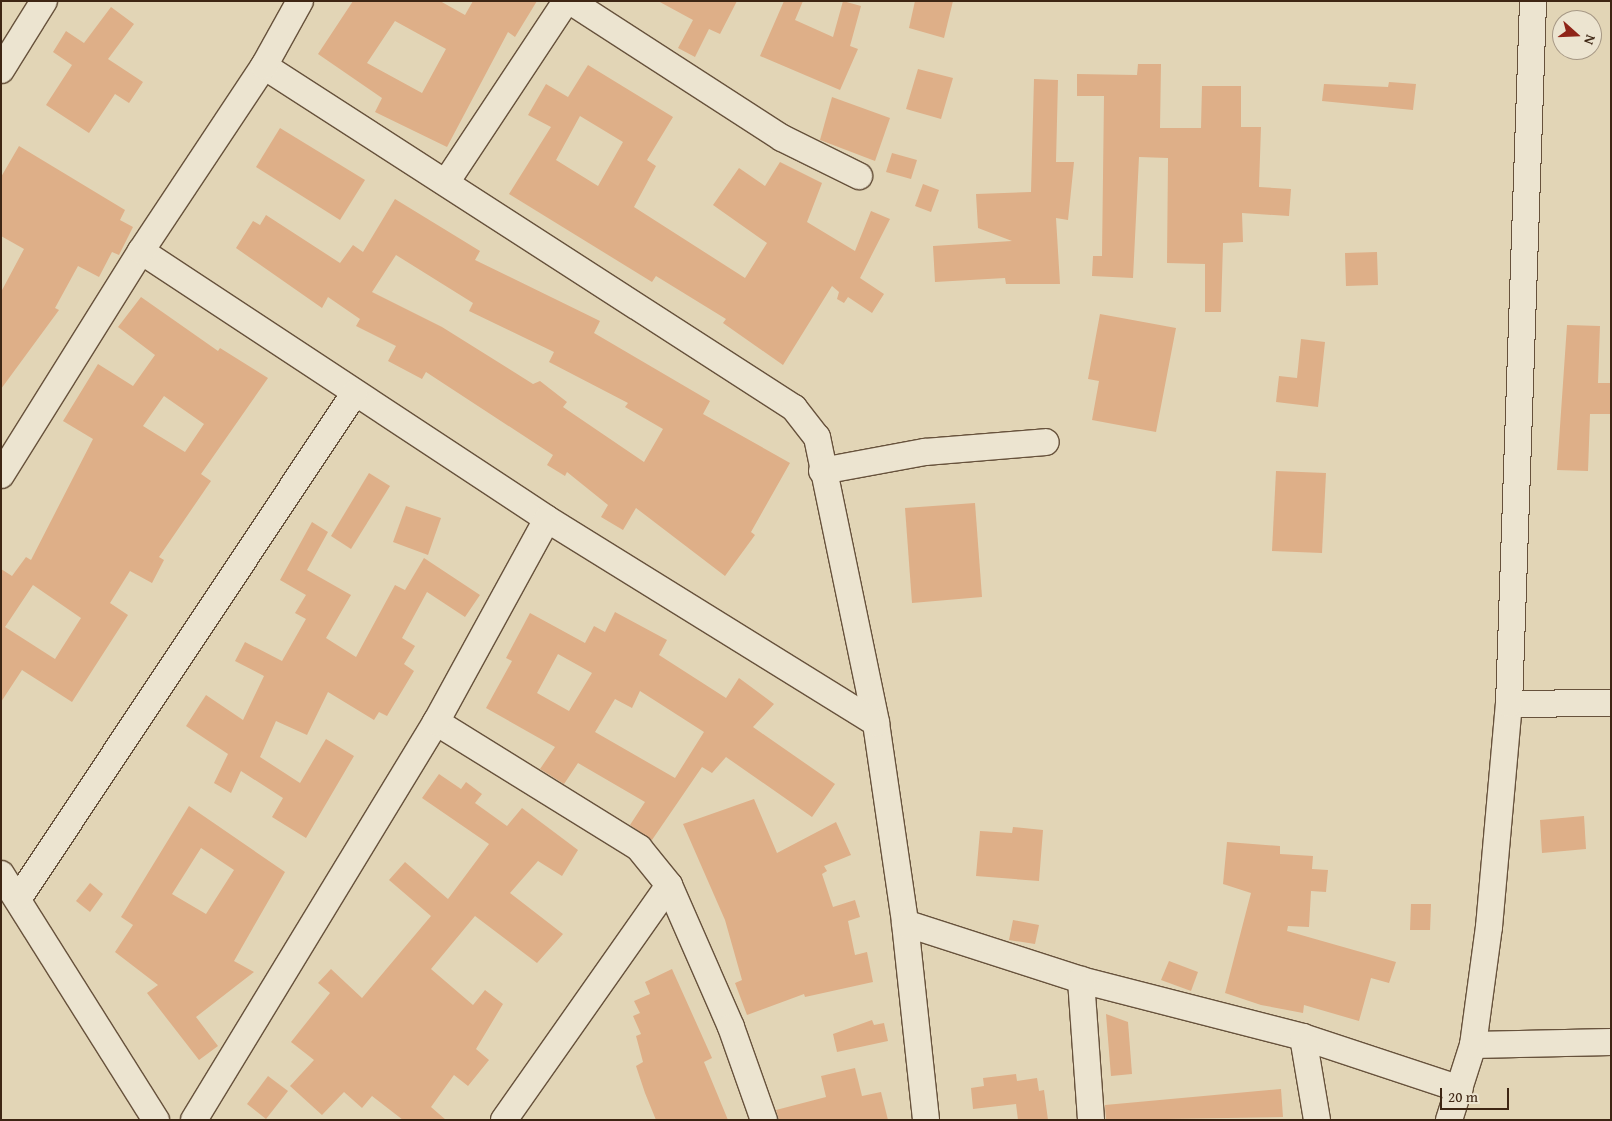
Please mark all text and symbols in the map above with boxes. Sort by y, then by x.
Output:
north arrow [1552,10,1602,60]
text: N [1579,32,1601,48]
scale bar [1442,1078,1511,1110]
text: 20 m [1448,1086,1478,1107]

